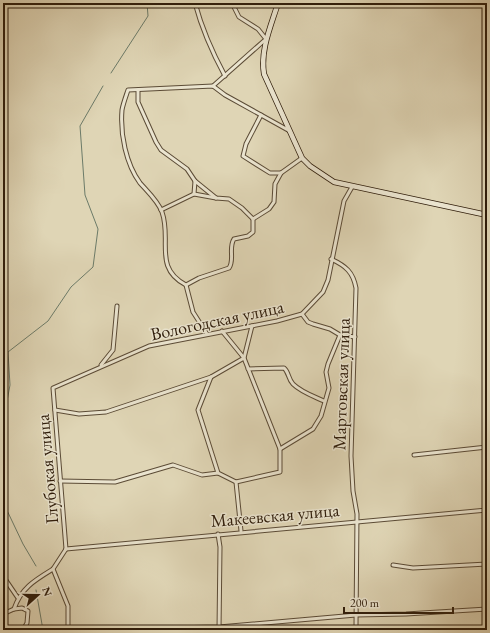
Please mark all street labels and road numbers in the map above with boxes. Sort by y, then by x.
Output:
street label: Вологодская улица [148,294,287,345]
street label: Мартовская улица [327,317,355,451]
street label: Глубокая улица [31,412,63,525]
street label: Макеевская улица [210,498,341,532]

